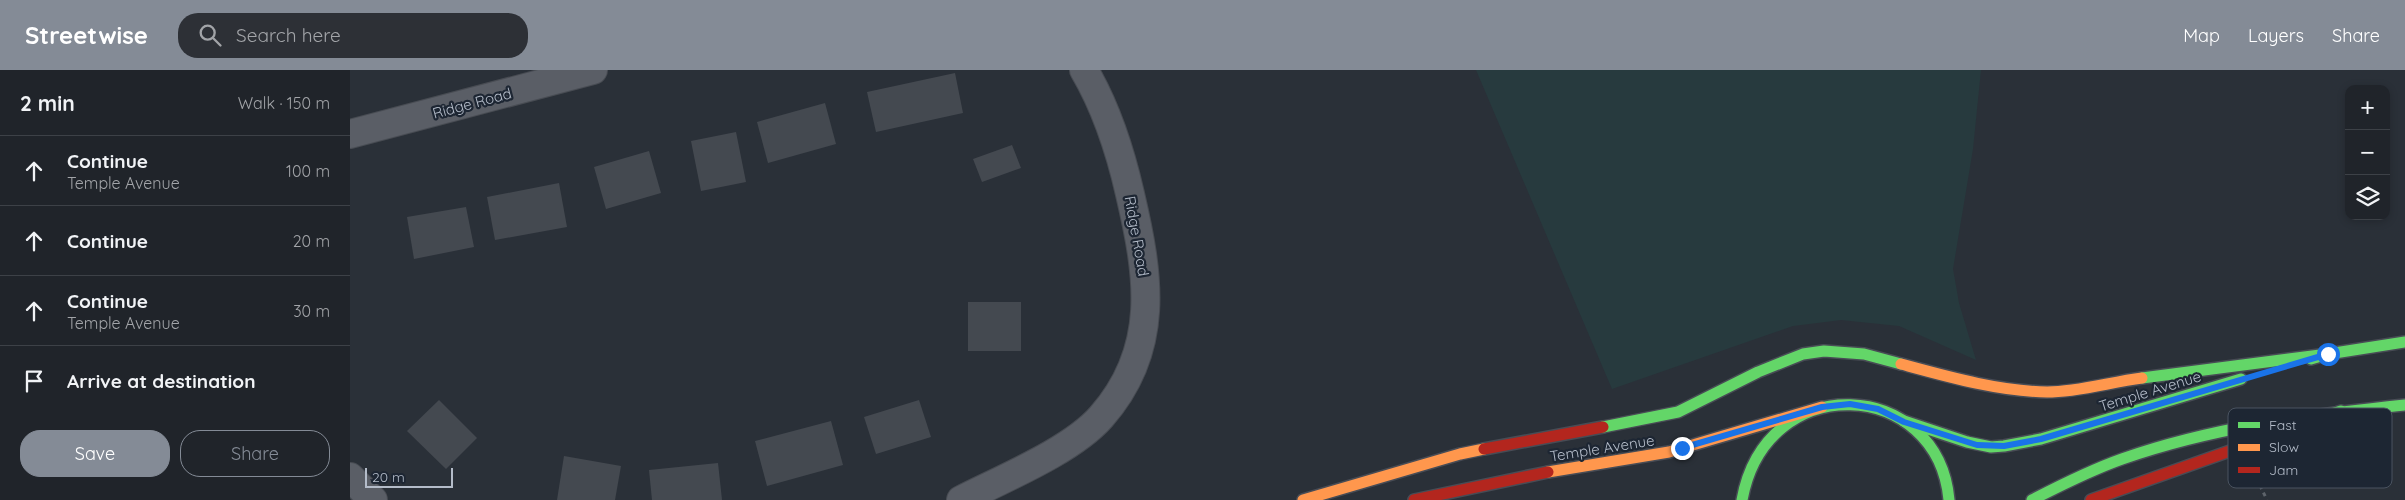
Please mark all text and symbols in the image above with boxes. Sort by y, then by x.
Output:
search box [178,13,528,58]
text: Streetwise [25,20,148,50]
icon: search [196,21,224,49]
text: Search here [236,23,341,47]
text: Map [2183,24,2220,47]
text: Layers [2248,24,2304,47]
text: Share [2332,24,2380,47]
street label: Ridge Road [430,83,514,123]
map controls [2345,85,2390,220]
button: + [2345,85,2390,130]
text: 2 min [20,90,75,116]
text: Walk · 150 m [238,93,330,113]
button: − [2345,130,2390,175]
text: Continue [67,149,148,173]
icon: ahead [20,157,48,185]
text: 100 m [286,161,330,181]
text: Temple Avenue [67,173,180,193]
button: layers [2345,175,2390,220]
street label: Ridge Road [1121,194,1153,278]
icon: ahead [20,227,48,255]
text: Continue [67,229,148,253]
text: 20 m [293,231,330,251]
text: Continue [67,289,148,313]
icon: ahead [20,297,48,325]
text: 30 m [293,301,330,321]
text: Temple Avenue [67,313,180,333]
route start [2317,343,2340,366]
street label: Temple Avenue [2097,366,2203,416]
icon: arrive [20,367,48,395]
text: Arrive at destination [67,369,256,393]
legend [2228,408,2392,488]
text: Fast [2269,416,2297,434]
button: Save [20,430,170,477]
button: Share [180,430,330,477]
street label: Temple Avenue [1548,430,1656,466]
route end [1671,437,1694,460]
text: Slow [2269,438,2299,456]
text: Jam [2269,461,2298,479]
scale bar [365,465,452,488]
text: 20 m [372,468,405,486]

